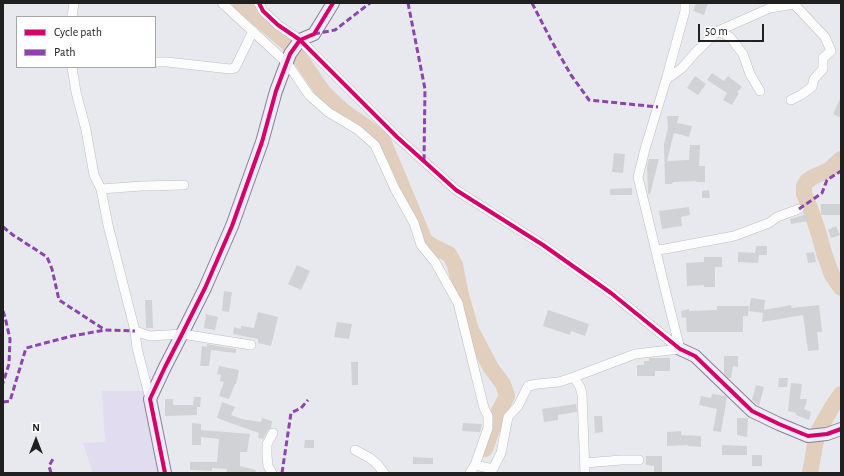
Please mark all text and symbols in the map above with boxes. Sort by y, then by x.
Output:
legend [16,16,156,68]
scale bar [700,16,766,42]
text: 50 m [705,25,728,37]
text: Cycle path [54,26,102,38]
text: Path [54,46,76,58]
north arrow [16,420,56,460]
text: N [32,422,40,433]

